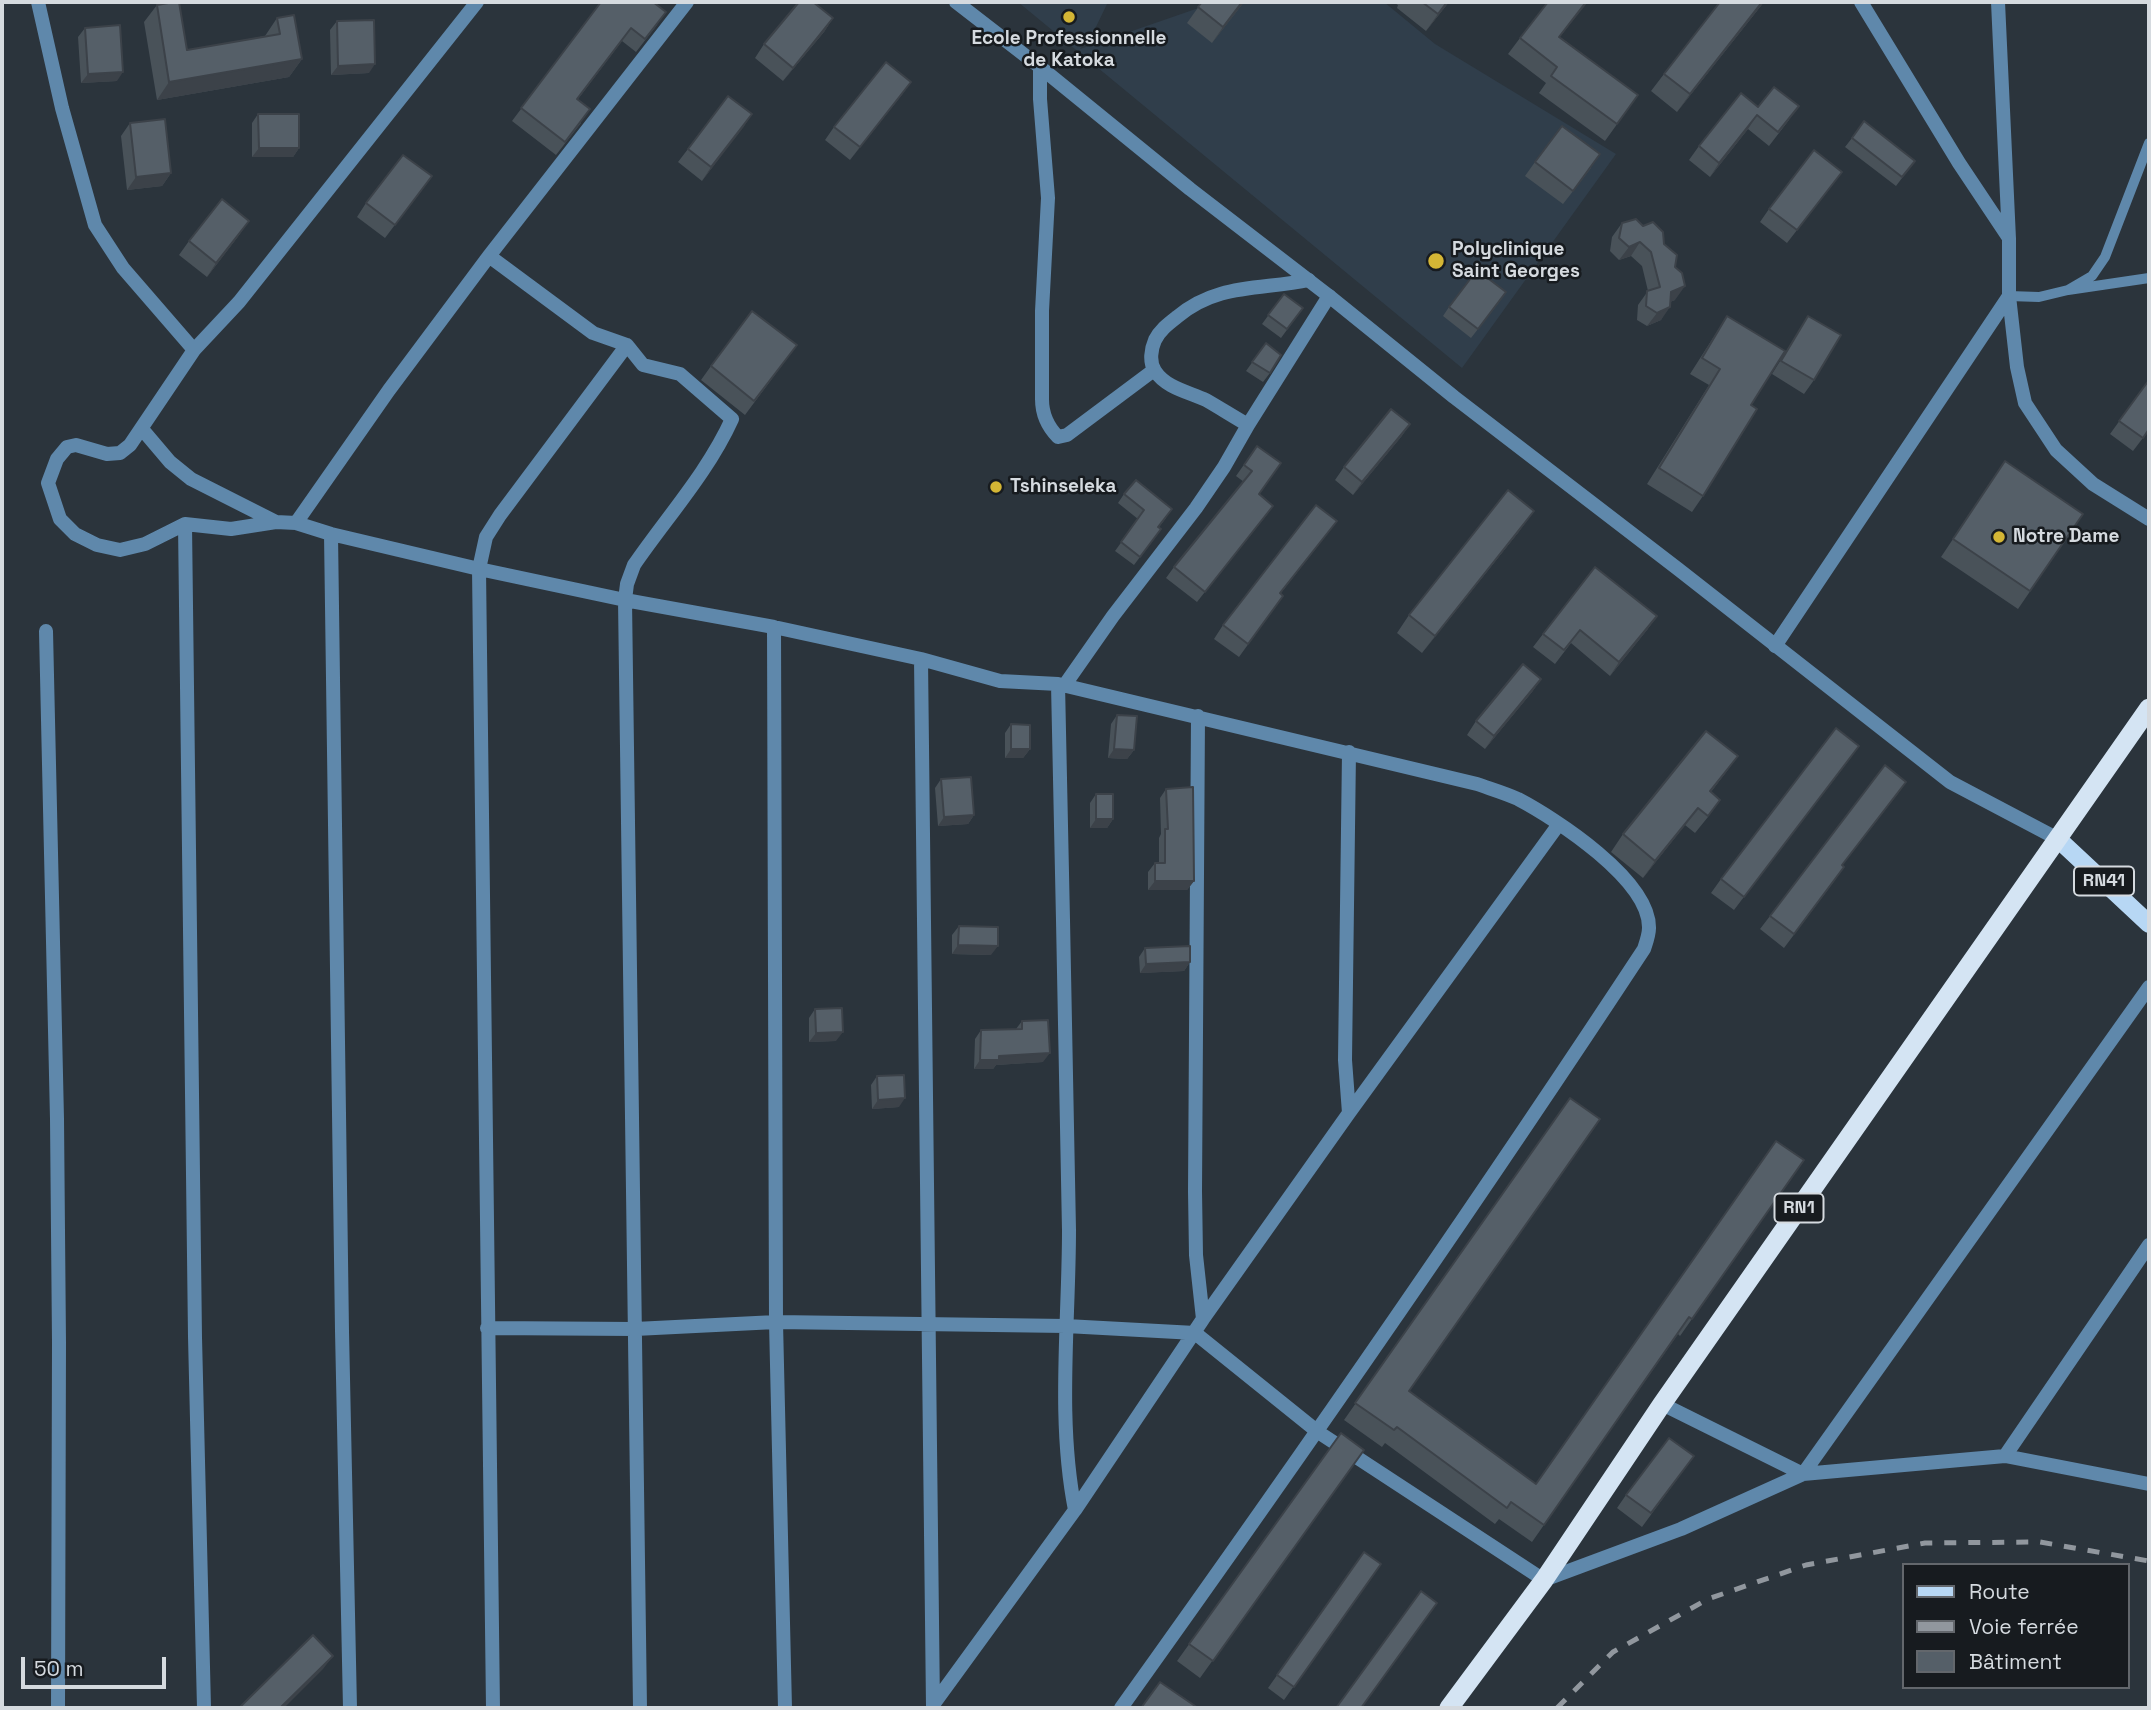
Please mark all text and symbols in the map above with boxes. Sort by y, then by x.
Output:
marker: Ecole Professionnelle de Katoka [1061,9,1077,25]
place label: Ecole Professionnelle de Katoka [971,28,1167,72]
place label: Polyclinique Saint Georges [1452,239,1580,283]
marker: Polyclinique Saint Georges [1426,251,1446,271]
place label: Tshinseleka [1010,476,1117,498]
marker: Tshinseleka [988,479,1004,495]
place label: Notre Dame [2013,526,2120,548]
marker: Notre Dame [1991,529,2007,545]
road number: RN41 [2074,866,2134,896]
road number: RN1 [1774,1194,1824,1223]
legend [1902,1563,2130,1689]
text: Route [1969,1578,2030,1605]
text: Voie ferrée [1969,1613,2079,1640]
scale bar [24,1644,170,1688]
text: Bâtiment [1969,1648,2062,1675]
text: 50 m [34,1655,84,1682]

